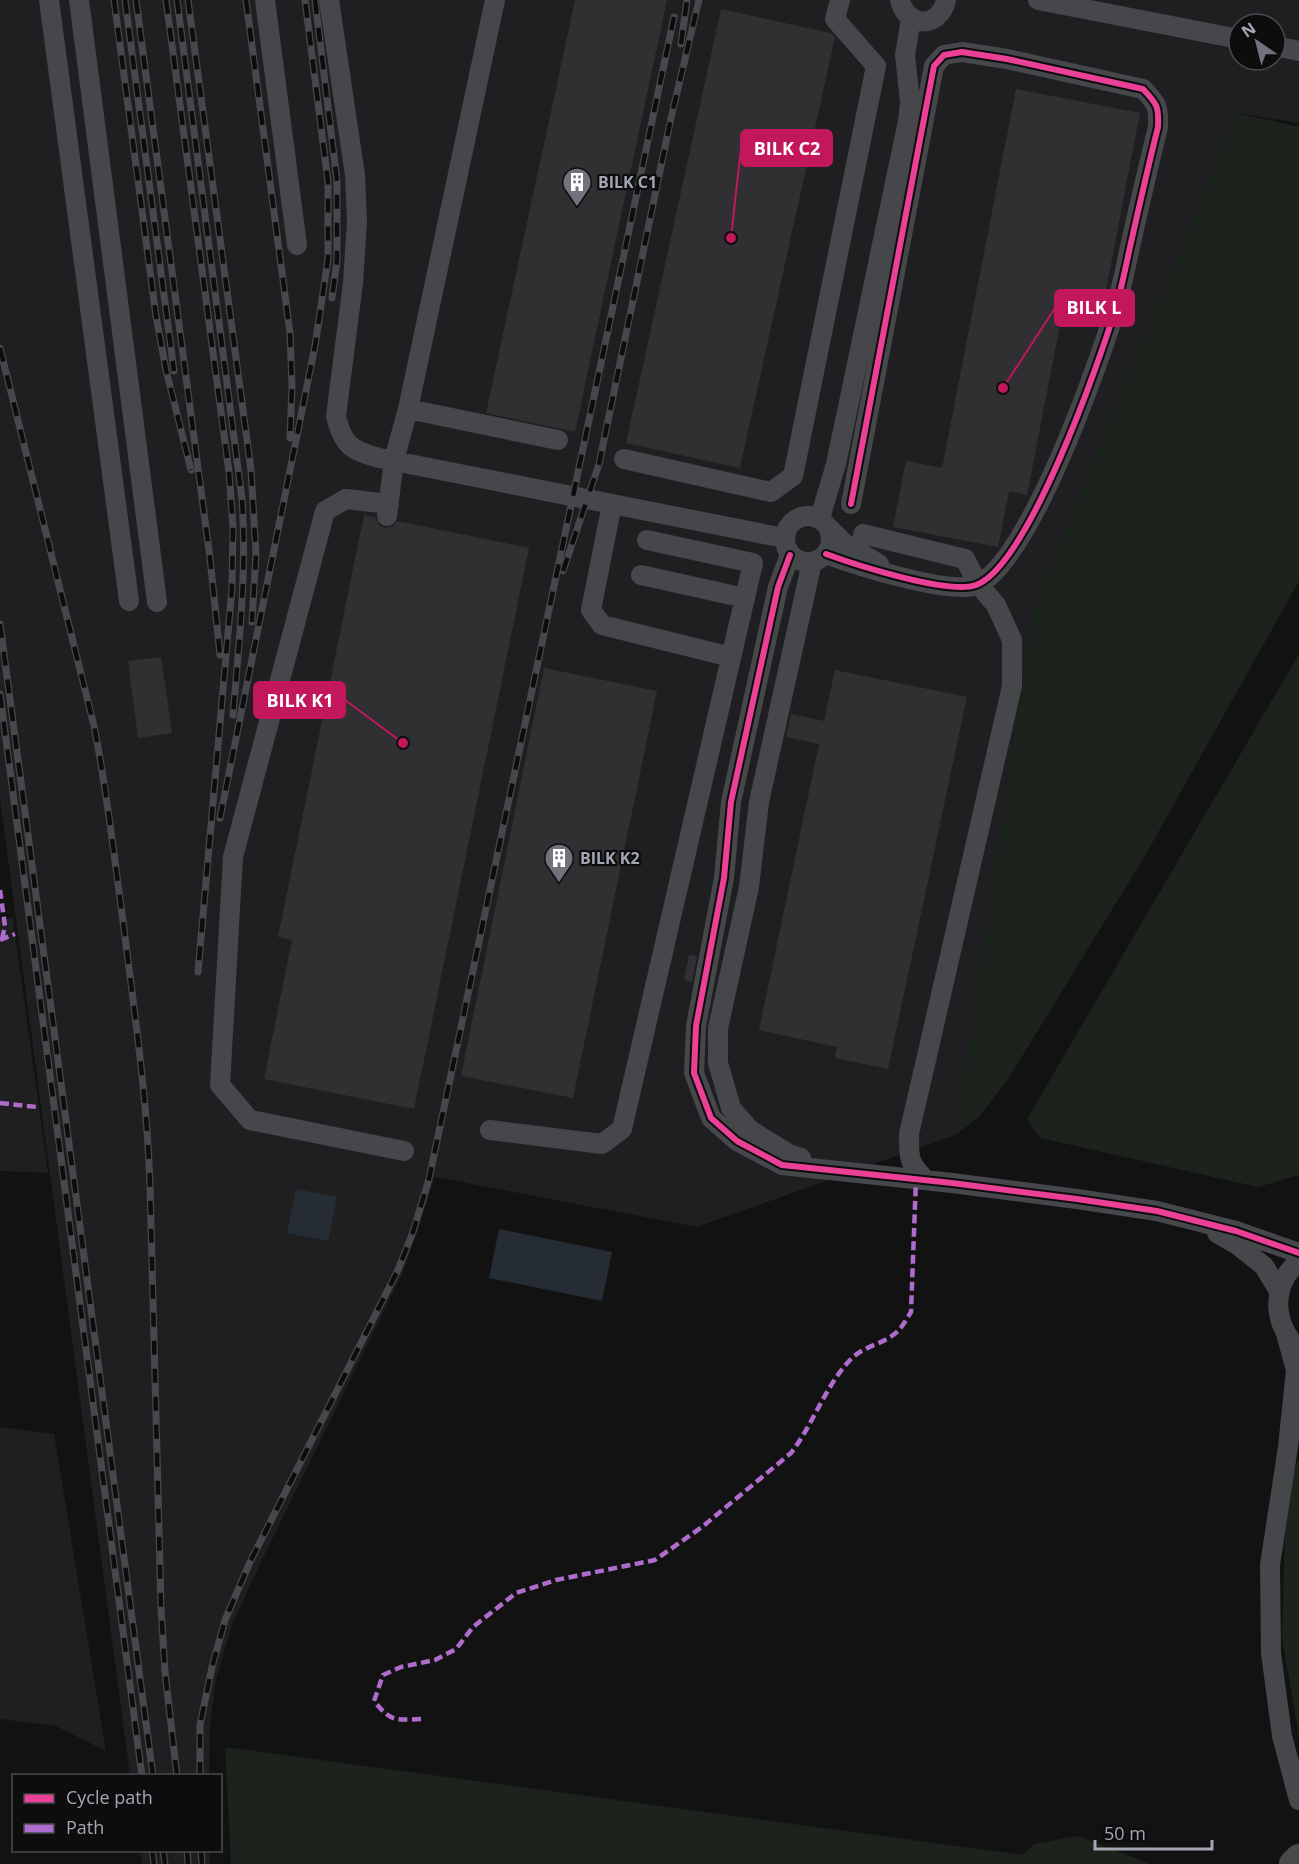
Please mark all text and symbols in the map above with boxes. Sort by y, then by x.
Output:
north arrow [1227,12,1287,72]
text: N [1237,17,1260,42]
callout: BILK C2 [741,130,832,166]
text: BILK C2 [754,136,820,160]
building icon: BILK C1 [561,166,593,208]
place label: BILK C1 [598,171,657,193]
callout: BILK L [1055,290,1134,326]
text: BILK L [1066,295,1122,319]
callout: BILK K1 [254,682,345,718]
text: BILK K1 [266,688,334,712]
building icon: BILK K2 [543,842,575,884]
place label: BILK K2 [580,847,640,869]
legend [12,1774,222,1852]
text: Cycle path [66,1785,153,1809]
scale bar [1095,1813,1212,1851]
text: Path [66,1815,104,1839]
text: 50 m [1104,1821,1146,1845]

